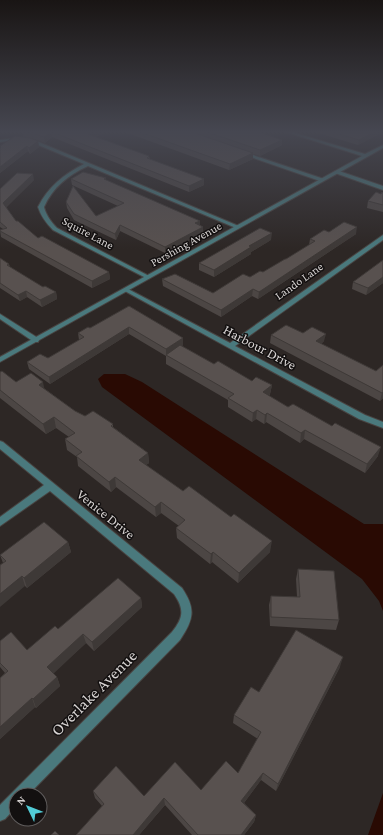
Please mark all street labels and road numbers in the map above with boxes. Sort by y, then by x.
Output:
street label: Squire Lane [60,214,116,252]
street label: Pershing Avenue [148,219,224,269]
street label: Lando Lane [272,259,326,303]
street label: Harbour Drive [221,321,299,373]
street label: Venice Drive [74,486,138,542]
street label: Overlake Avenue [47,646,141,740]

